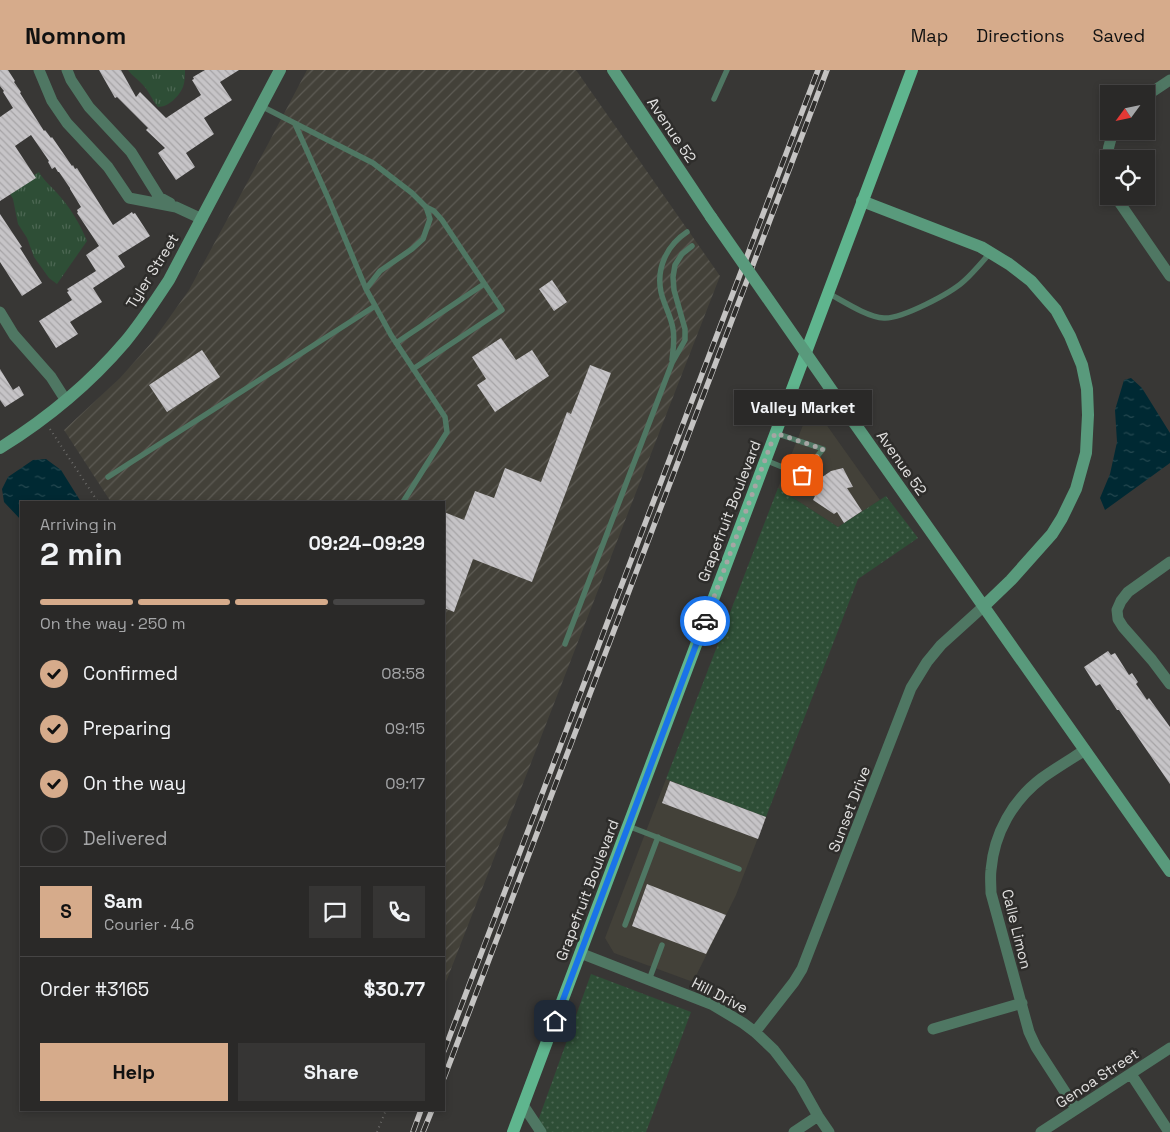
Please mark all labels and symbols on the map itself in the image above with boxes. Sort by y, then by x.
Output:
north arrow [1100,85,1155,140]
street label: Avenue 52 [643,94,701,166]
street label: Tyler Street [121,230,183,312]
callout: Valley Market [733,390,871,425]
street label: Avenue 52 [873,427,931,499]
street label: Grapefruit Boulevard [693,437,765,585]
pin [781,454,823,496]
courier [680,596,730,646]
street label: Sunset Drive [824,763,874,855]
street label: Grapefruit Boulevard [551,816,623,964]
street label: Calle Limon [998,887,1036,971]
street label: Hill Drive [689,973,751,1017]
pin [534,1000,576,1042]
street label: Genoa Street [1052,1044,1142,1112]

